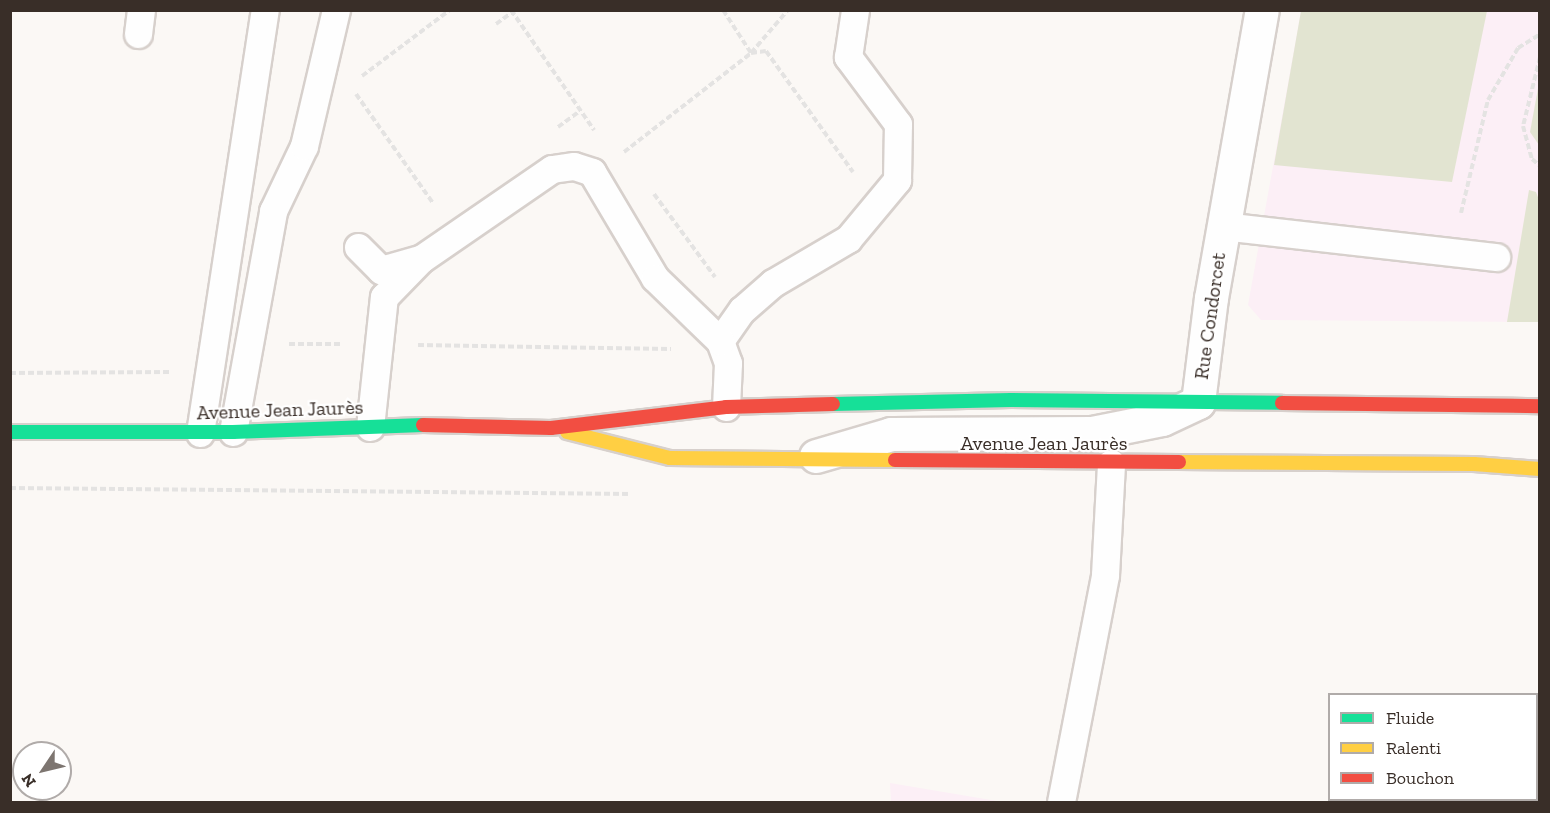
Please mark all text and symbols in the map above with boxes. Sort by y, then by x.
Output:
street label: Rue Condorcet [1189,251,1231,381]
street label: Avenue Jean Jaurès [196,395,364,425]
street label: Avenue Jean Jaurès [960,431,1128,455]
legend [1328,693,1538,801]
text: Fluide [1386,707,1434,729]
text: Ralenti [1386,737,1441,759]
north arrow [12,741,72,801]
text: Bouchon [1386,767,1454,789]
text: N [17,770,40,791]

